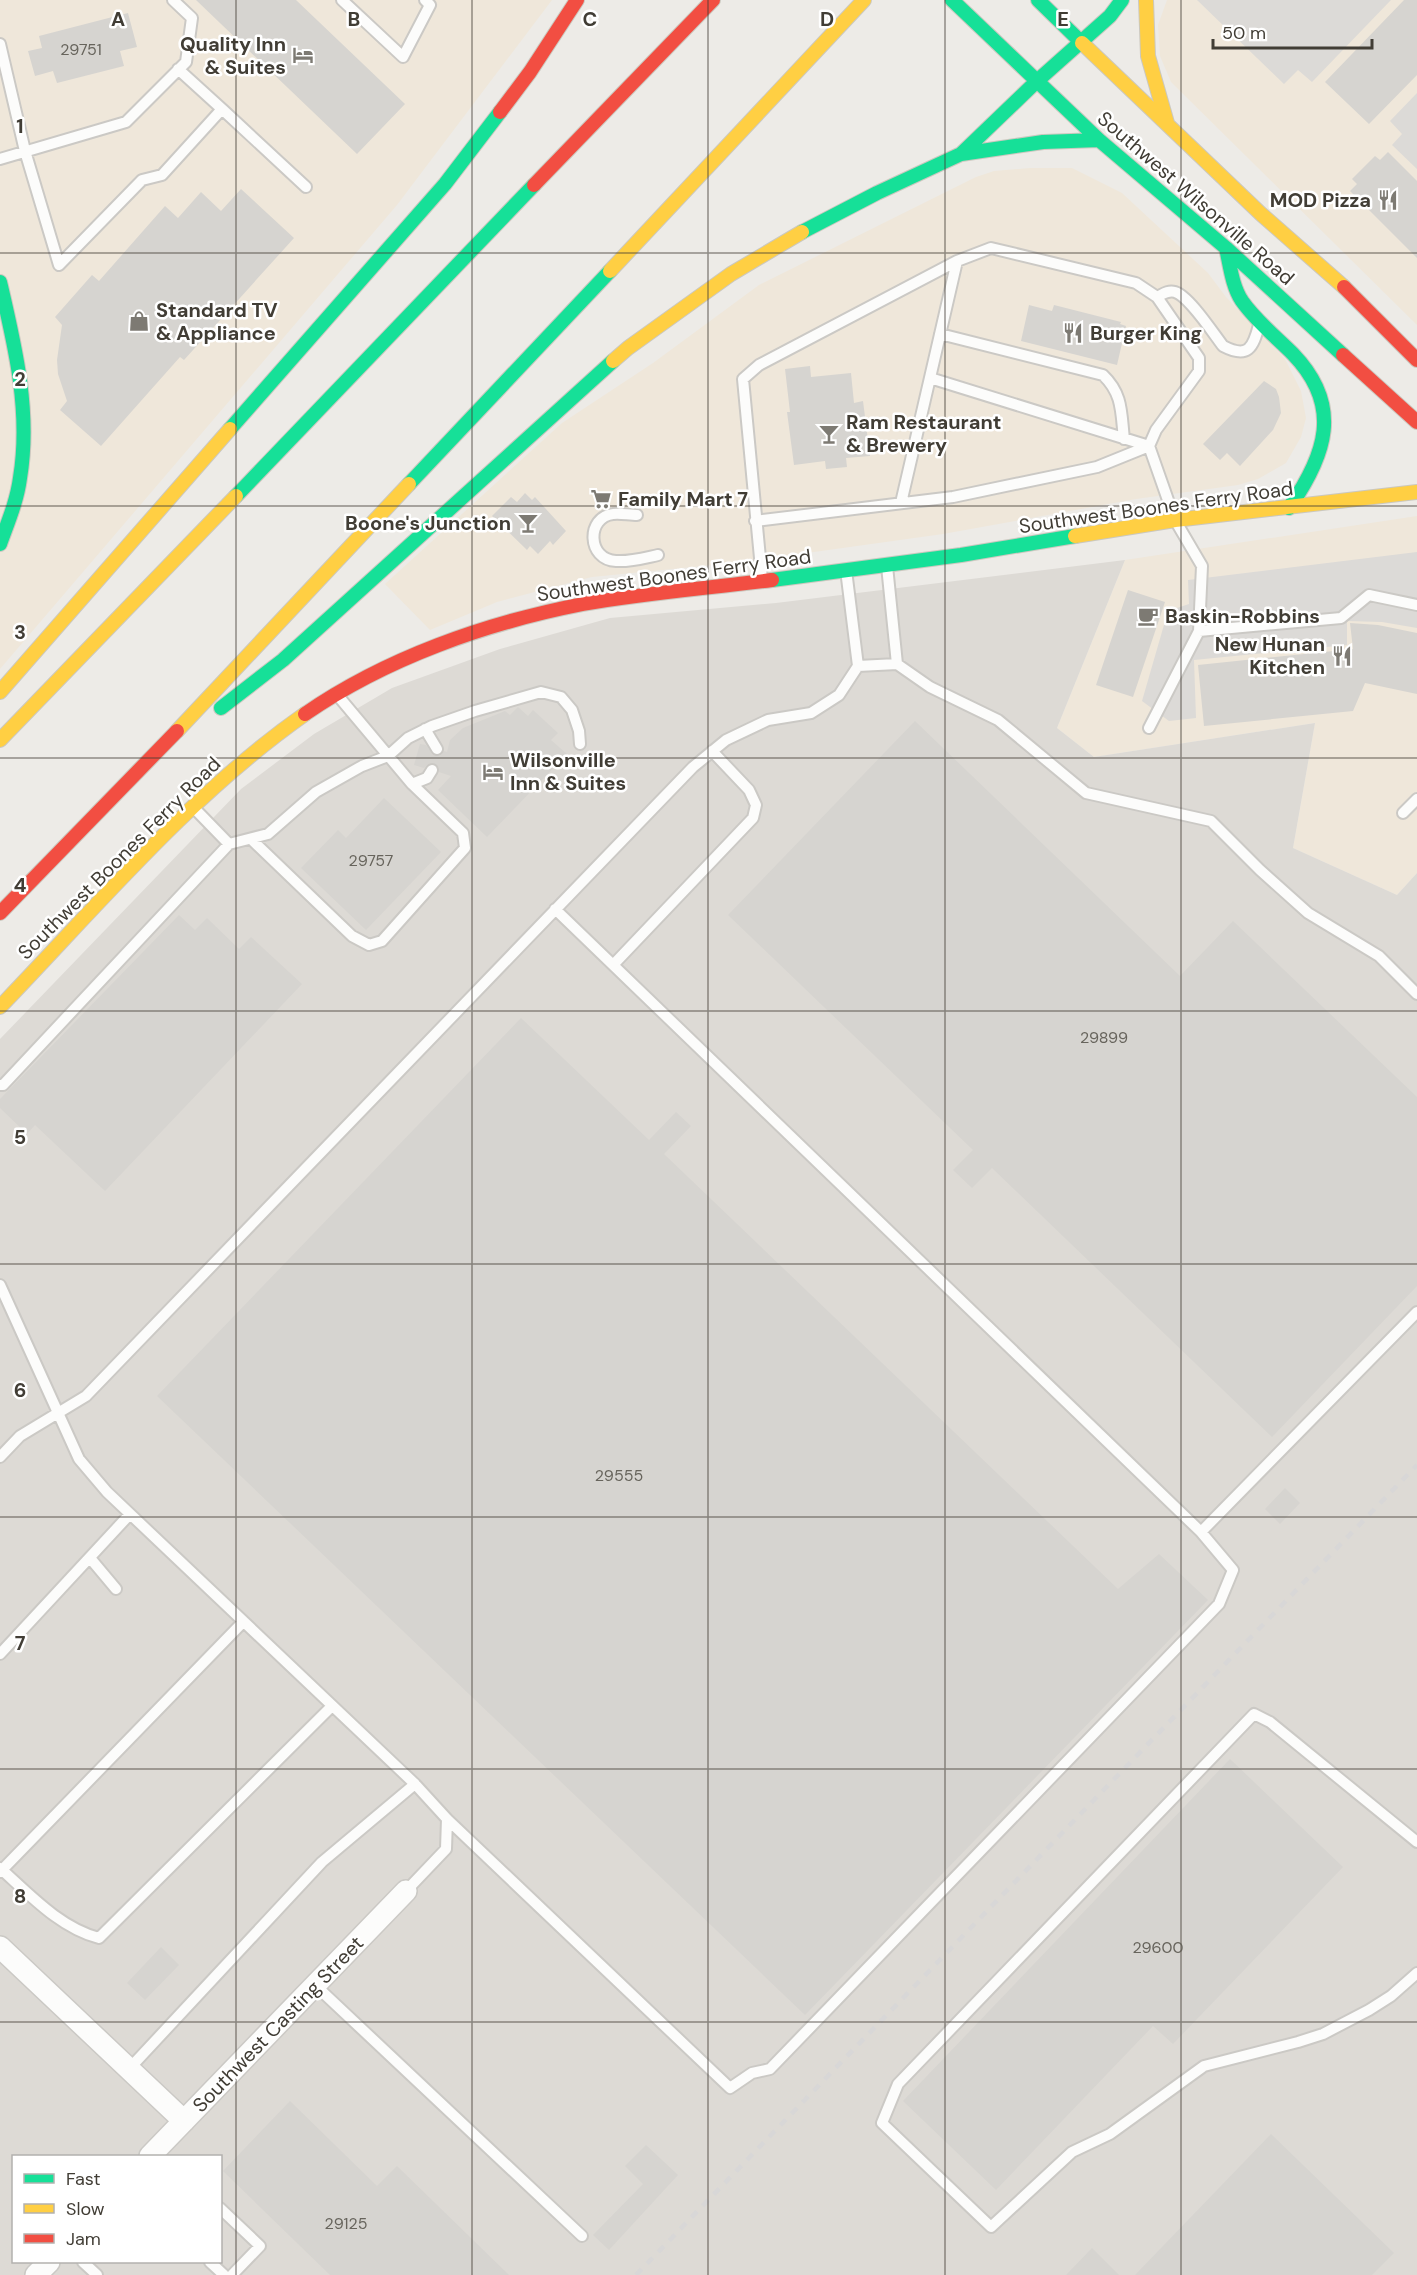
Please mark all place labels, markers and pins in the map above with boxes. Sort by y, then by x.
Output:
place label: Quality Inn & Suites [180,31,286,80]
hotel icon: Quality Inn & Suites [291,43,315,67]
place label: MOD Pizza [1270,187,1371,213]
restaurant icon: MOD Pizza [1376,188,1400,212]
place label: Standard TV & Appliance [156,297,278,346]
shop icon: Standard TV & Appliance [127,309,151,333]
place label: Burger King [1090,320,1202,346]
restaurant icon: Burger King [1061,321,1085,345]
place label: Ram Restaurant & Brewery [846,409,1001,458]
bar icon: Ram Restaurant & Brewery [817,422,841,446]
place label: Family Mart 7 [618,486,748,512]
supermarket icon: Family Mart 7 [589,487,613,511]
place label: Boone's Junction [345,510,511,536]
bar icon: Boone's Junction [516,511,540,535]
place label: Baskin-Robbins [1165,603,1320,629]
cafe icon: Baskin-Robbins [1136,604,1160,628]
place label: New Hunan Kitchen [1215,631,1325,680]
restaurant icon: New Hunan Kitchen [1330,644,1354,668]
place label: Wilsonville Inn & Suites [510,747,626,796]
hotel icon: Wilsonville Inn & Suites [481,760,505,784]

